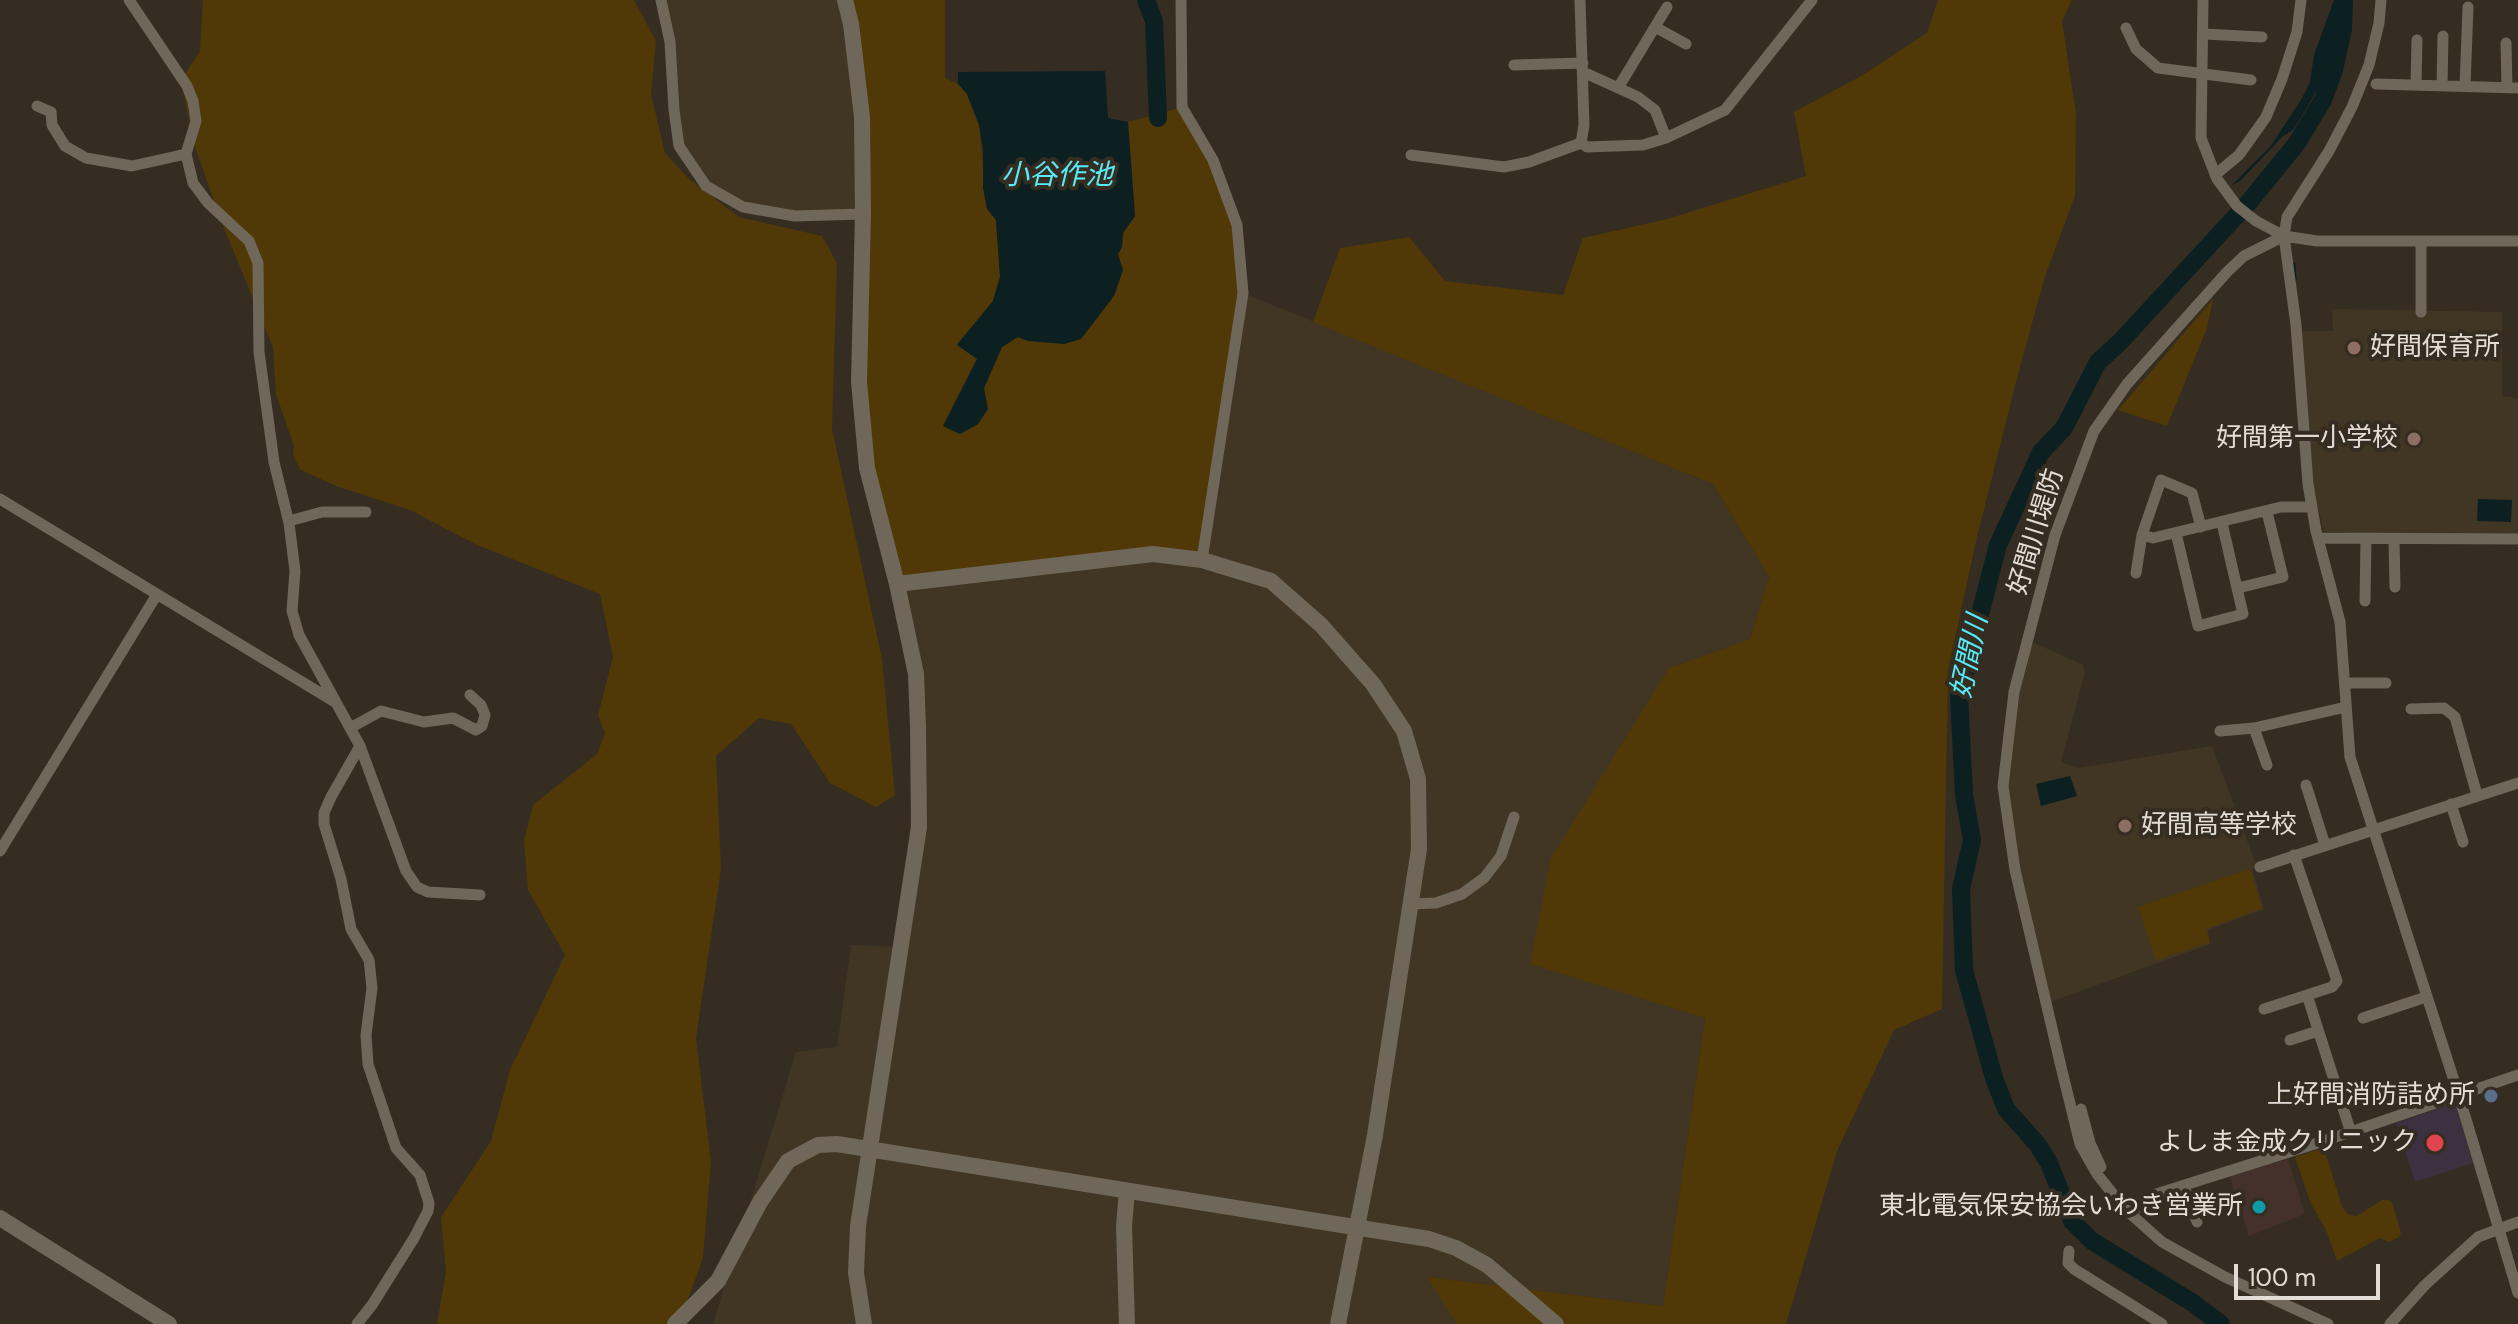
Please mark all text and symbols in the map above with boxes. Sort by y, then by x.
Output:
water label: 小谷作池 [1001,160,1113,194]
place label: 好間保育所 [2370,332,2500,364]
marker: 好間保育所 [2345,339,2363,357]
place label: 好間第一小学校 [2216,423,2398,455]
marker: 好間第一小学校 [2405,430,2423,448]
street label: 好間川堤防 [2003,465,2071,599]
water label: 好間川 [1946,612,1996,702]
place label: 好間高等学校 [2141,810,2297,842]
marker: 好間高等学校 [2116,817,2134,835]
place label: 上好間消防詰め所 [2267,1080,2475,1112]
marker: 上好間消防詰め所 [2482,1087,2500,1105]
place label: よしま金成クリニック [2157,1127,2417,1159]
marker: よしま金成クリニック [2424,1132,2446,1154]
place label: 東北電気保安協会いわき営業所 [1879,1191,2243,1223]
marker: 東北電気保安協会いわき営業所 [2250,1198,2268,1216]
scale bar [2238,1248,2384,1298]
text: 100 m [2248,1262,2316,1293]

